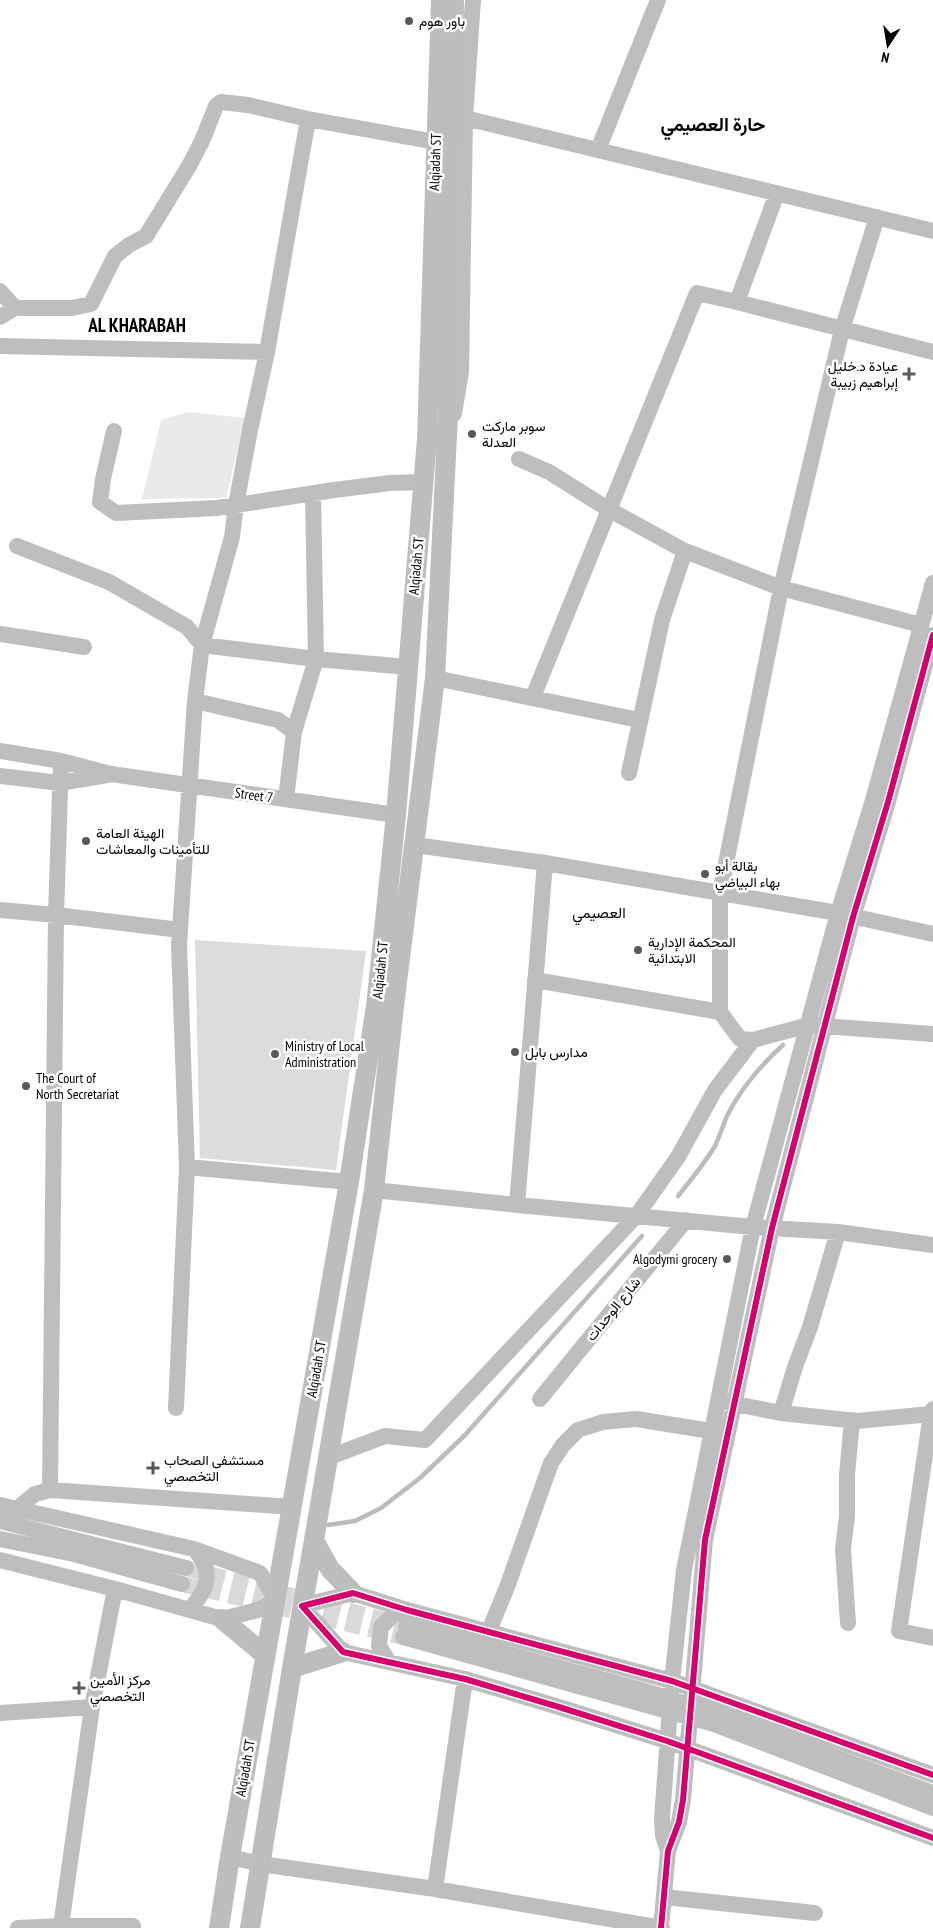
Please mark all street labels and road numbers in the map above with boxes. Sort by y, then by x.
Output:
street label: Alqiadah ST [425,132,445,191]
street label: Alqiadah ST [405,536,428,595]
street label: Street 7 [234,783,274,807]
street label: Alqiadah ST [368,940,392,1000]
street label: شارع الوحدات [582,1273,646,1346]
street label: Alqiadah ST [302,1338,330,1399]
street label: Alqiadah ST [231,1737,259,1798]

